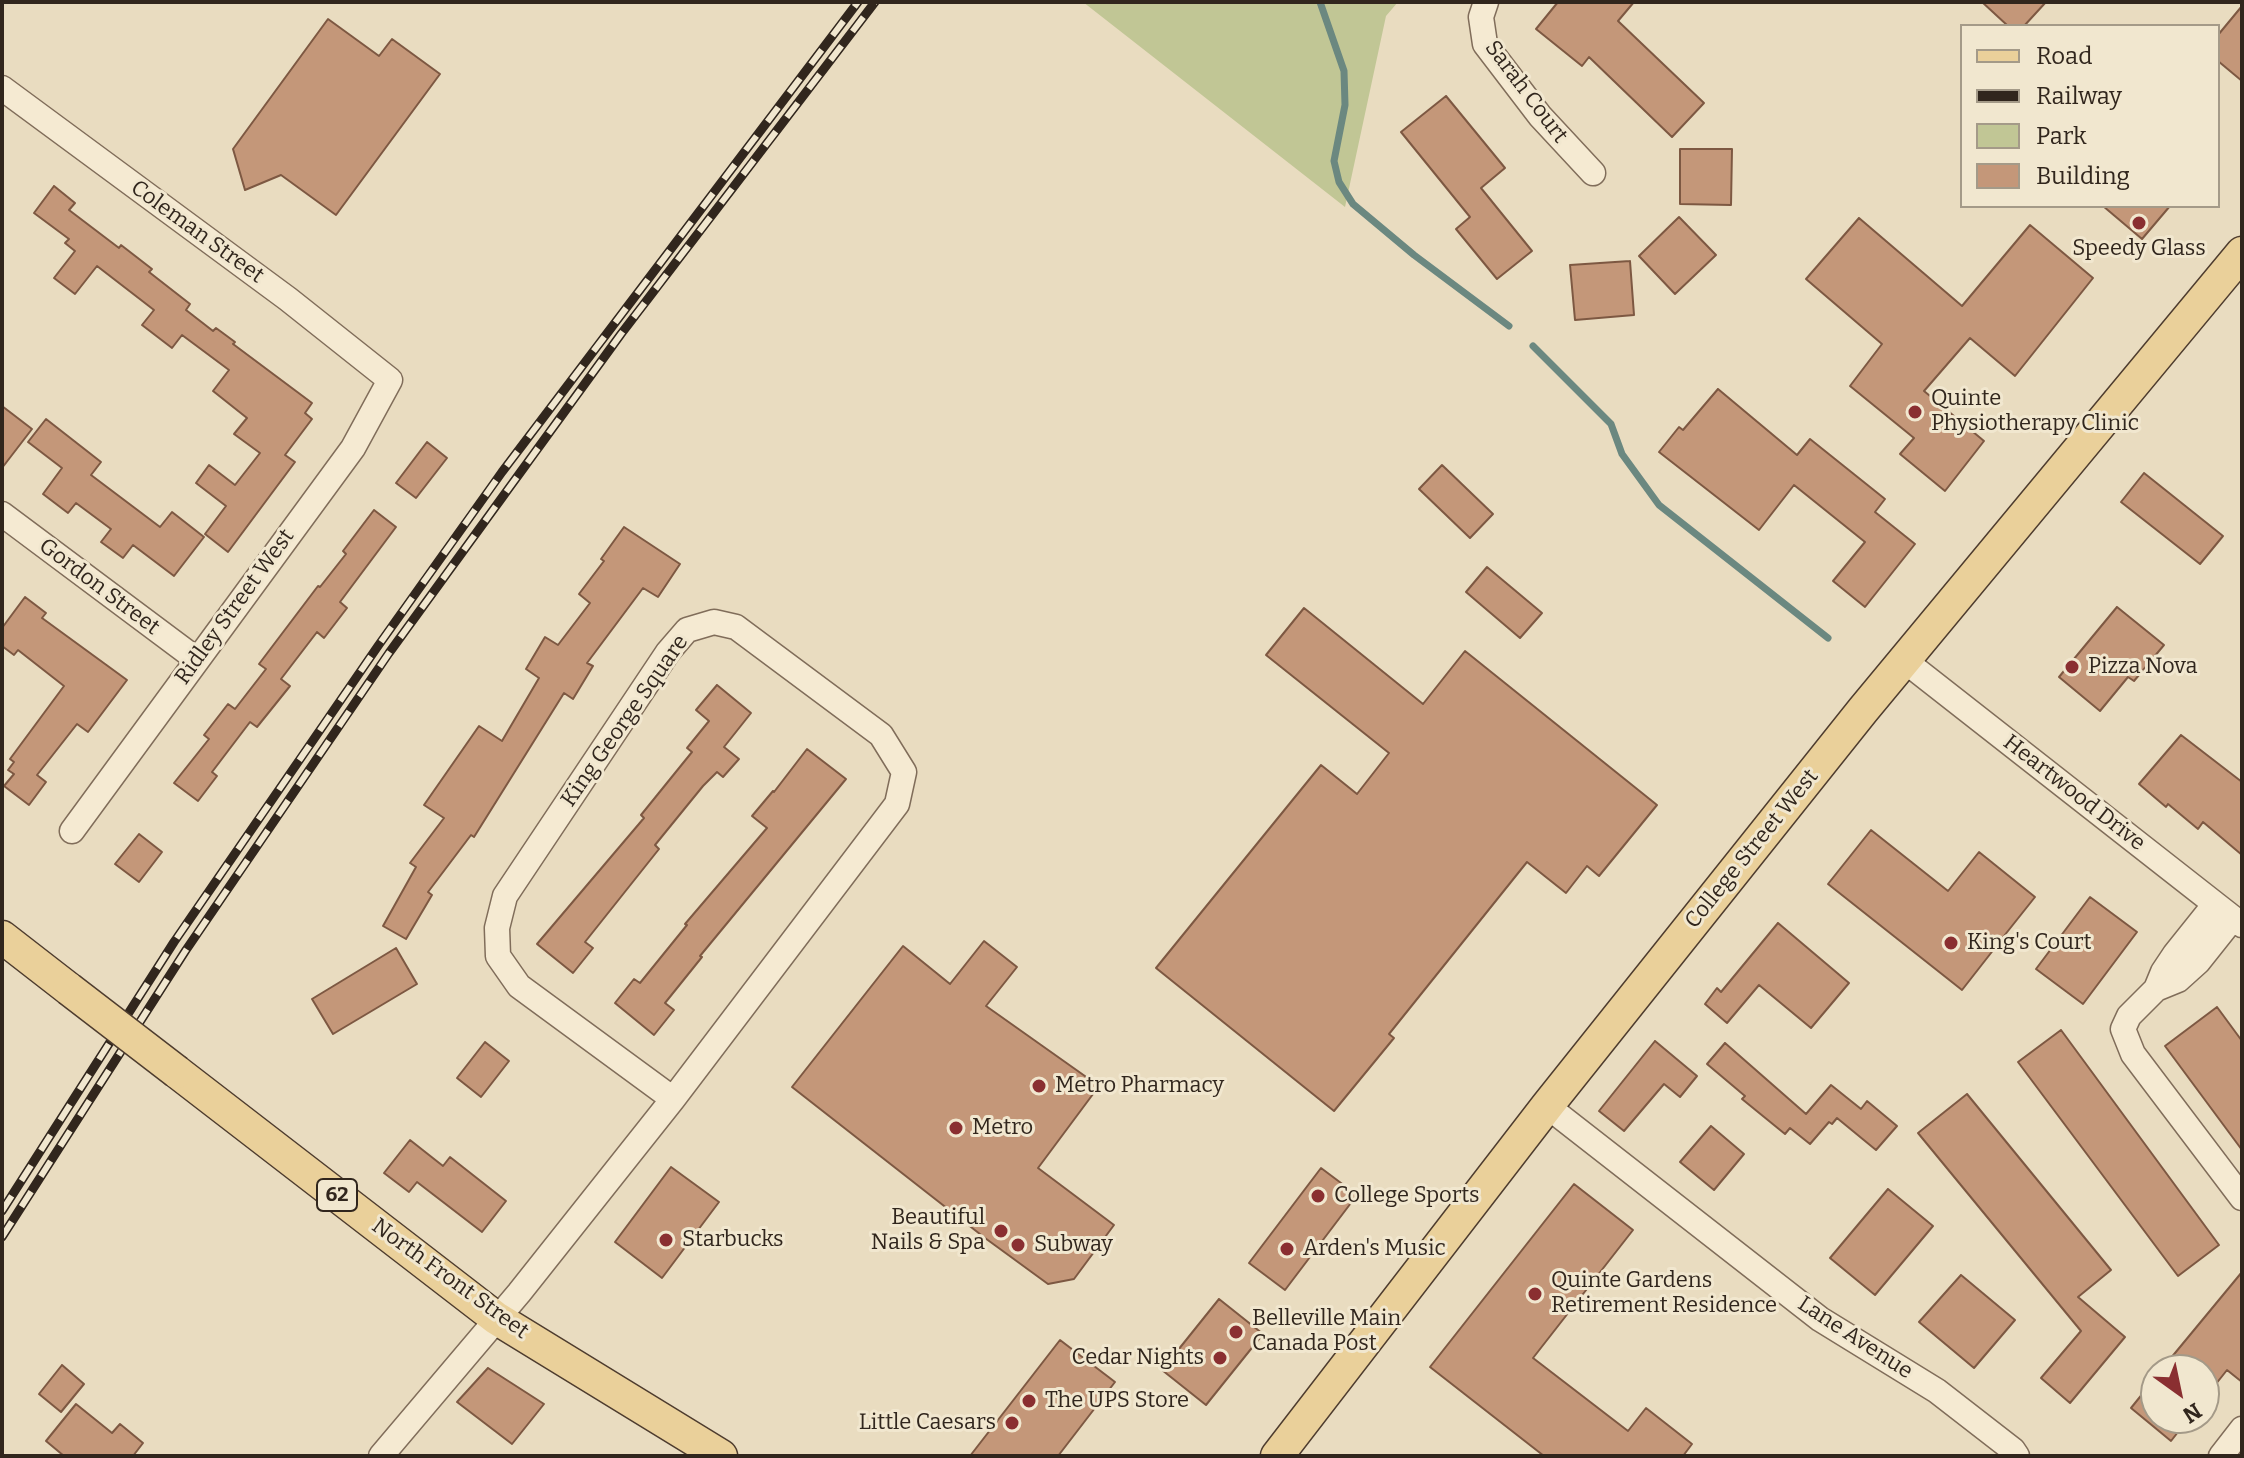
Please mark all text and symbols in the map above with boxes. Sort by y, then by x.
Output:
legend [1960,24,2220,208]
street label: Sarah Court [1479,36,1573,148]
text: Road [2036,42,2092,70]
text: Railway [2036,82,2122,110]
text: Park [2036,122,2087,150]
text: Building [2036,162,2130,190]
street label: Coleman Street [125,175,269,289]
marker: Speedy Glass [2130,214,2148,232]
place label: Speedy Glass [2072,236,2206,262]
place label: Quinte Physiotherapy Clinic [1931,386,2139,438]
marker: Quinte Physiotherapy Clinic [1906,403,1924,421]
street label: Ridley Street West [170,524,300,690]
street label: Gordon Street [33,533,165,641]
street label: King George Square [556,630,694,812]
place label: Pizza Nova [2088,654,2198,680]
marker: Pizza Nova [2063,658,2081,676]
street label: Heartwood Drive [1998,729,2150,857]
street label: College Street West [1680,764,1824,934]
place label: King's Court [1967,930,2092,956]
marker: King's Court [1942,934,1960,952]
place label: Metro Pharmacy [1055,1073,1224,1099]
marker: Metro Pharmacy [1030,1077,1048,1095]
place label: Metro [972,1115,1033,1141]
marker: Metro [947,1119,965,1137]
road number: 62 [317,1179,357,1211]
place label: College Sports [1334,1183,1480,1209]
marker: College Sports [1309,1187,1327,1205]
place label: Beautiful Nails & Spa [871,1205,985,1256]
street label: North Front Street [366,1213,534,1345]
marker: Beautiful Nails & Spa [992,1222,1010,1240]
place label: Starbucks [682,1227,784,1253]
marker: Starbucks [657,1231,675,1249]
place label: Subway [1034,1232,1113,1258]
marker: Subway [1009,1236,1027,1254]
place label: Arden's Music [1303,1236,1446,1262]
marker: Arden's Music [1278,1240,1296,1258]
place label: Quinte Gardens Retirement Residence [1551,1268,1777,1320]
marker: Quinte Gardens Retirement Residence [1526,1285,1544,1303]
street label: Lane Avenue [1793,1291,1917,1385]
place label: Belleville Main Canada Post [1252,1306,1401,1358]
marker: Belleville Main Canada Post [1227,1323,1245,1341]
place label: Cedar Nights [1072,1345,1204,1371]
marker: Cedar Nights [1211,1349,1229,1367]
north arrow [2140,1354,2220,1434]
place label: The UPS Store [1045,1388,1189,1414]
marker: The UPS Store [1020,1392,1038,1410]
text: N [2178,1397,2207,1429]
place label: Little Caesars [859,1410,996,1436]
marker: Little Caesars [1003,1414,1021,1432]

